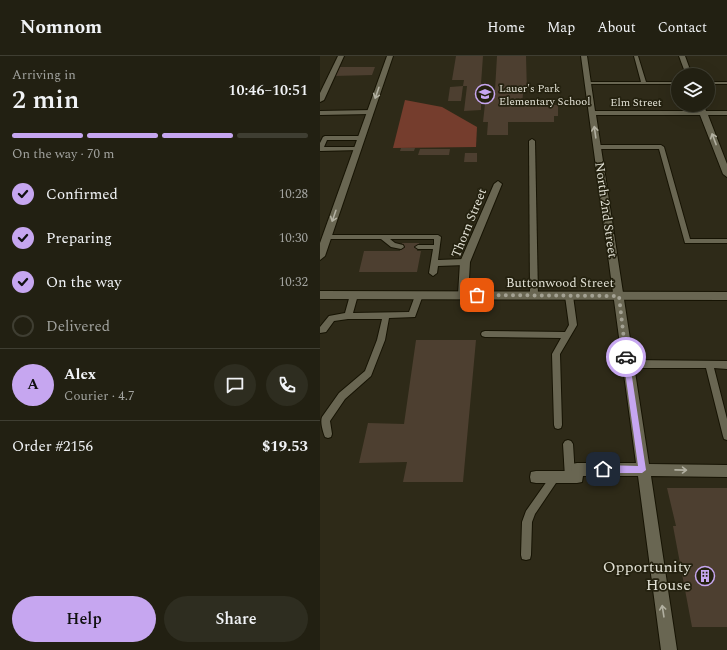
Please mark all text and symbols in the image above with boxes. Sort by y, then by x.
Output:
text: Nomnom [20,13,102,42]
text: Home [487,17,525,38]
text: Map [547,17,575,38]
text: About [597,17,636,38]
text: Contact [658,17,707,38]
text: Arriving in [12,65,76,85]
map controls [671,68,715,112]
button: layers [671,68,715,112]
text: 10:46–10:51 [228,79,308,102]
text: 2 min [12,80,79,120]
place label: Lauer's Park Elementary School [499,80,591,110]
school or university icon: Lauer's Park Elementary School [474,83,496,105]
one-way arrow [372,86,380,98]
street label: Elm Street [610,94,662,111]
one-way arrow [591,126,599,139]
one-way arrow [709,134,717,146]
text: On the way · 70 m [12,144,115,164]
street label: North 2nd Street [589,161,623,260]
icon: check [12,183,34,205]
text: Confirmed [46,183,118,206]
text: 10:28 [279,184,308,204]
street label: Thorn Street [446,185,492,261]
one-way arrow [330,209,337,222]
icon: check [12,227,34,249]
text: Preparing [46,227,112,250]
text: 10:30 [279,228,308,248]
icon: check [12,271,34,293]
text: On the way [46,271,121,294]
text: 10:32 [279,272,308,292]
street label: Buttonwood Street [506,273,614,293]
pin [460,278,494,312]
icon: bag [466,284,488,306]
text: Delivered [46,315,110,338]
courier [606,337,646,377]
icon: car [615,346,637,368]
text: Alex [64,363,96,386]
button: chat [214,364,256,406]
button: phone [266,364,308,406]
text: A [27,373,39,396]
text: Courier · 4.7 [64,386,134,406]
text: Order #2156 [12,435,93,458]
text: $19.53 [262,435,308,458]
pin [586,452,620,486]
icon: home [592,458,614,480]
one-way arrow [674,466,687,474]
place label: Opportunity House [603,555,692,597]
building icon: Opportunity House [694,565,716,587]
button: Help [12,596,156,642]
button: Share [164,596,308,642]
one-way arrow [659,605,667,618]

